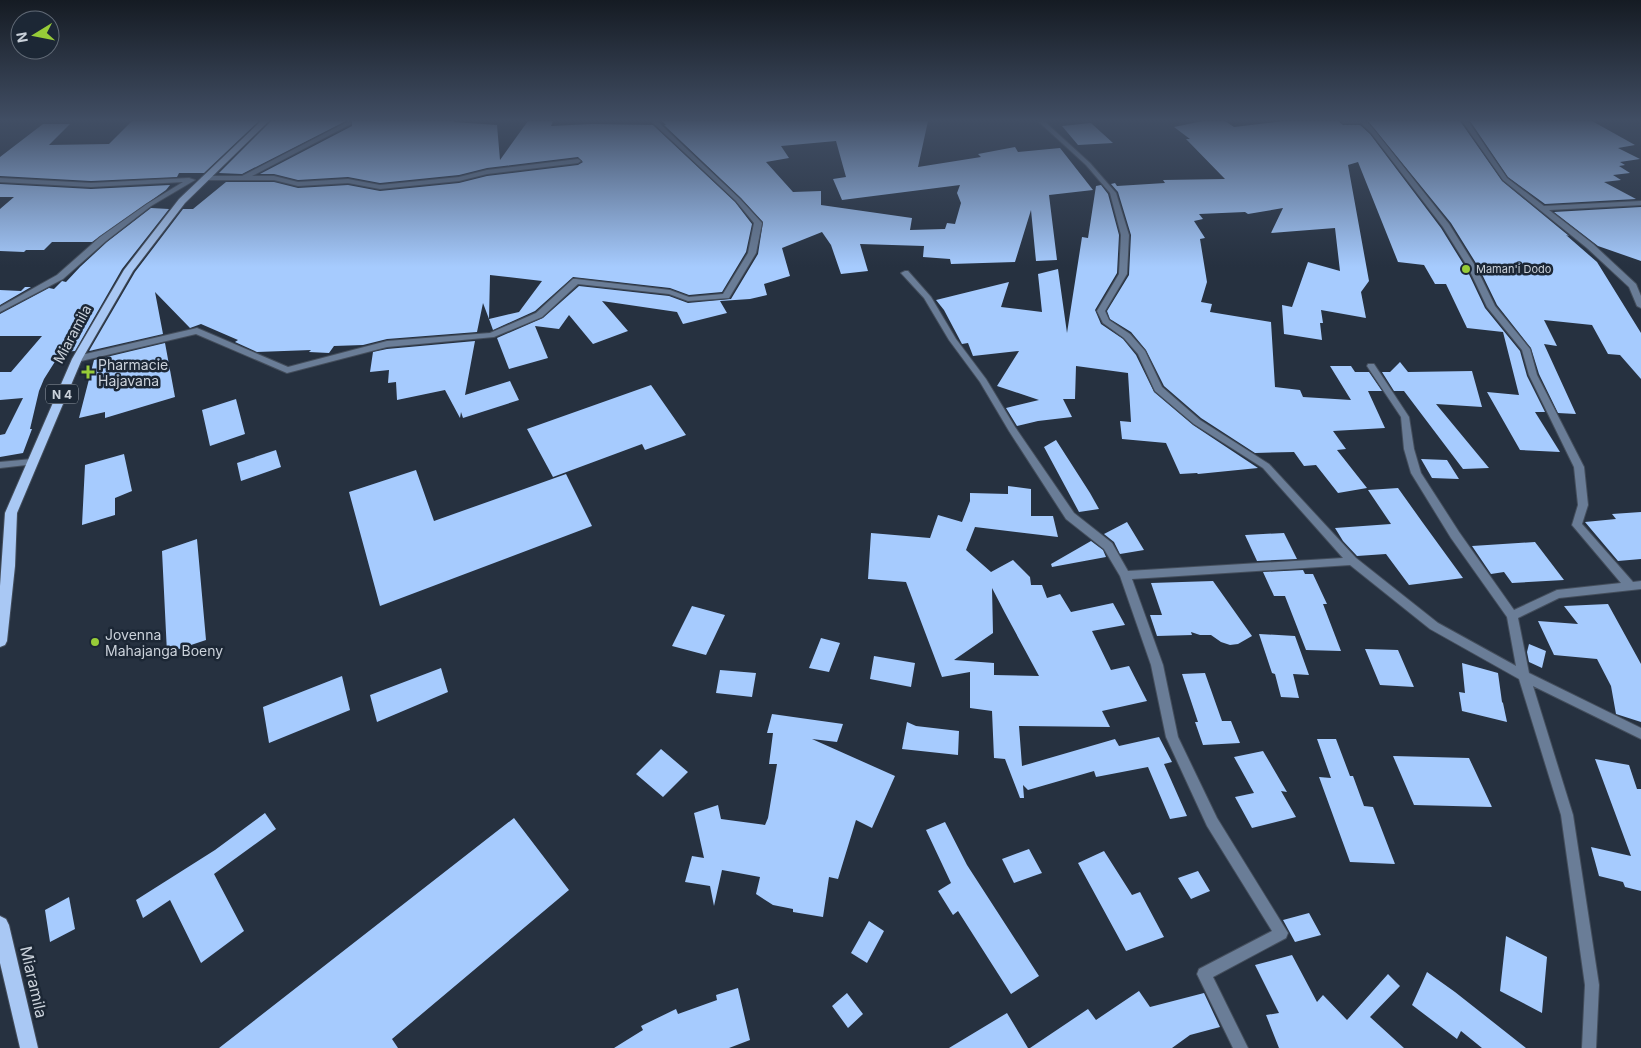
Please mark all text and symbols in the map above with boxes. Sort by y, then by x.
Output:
north arrow [10,10,60,60]
text: N [12,31,31,44]
place label: Maman'i Dodo [1476,262,1552,276]
marker: Maman'i Dodo [1460,263,1472,275]
street label: Miaramila [49,302,95,366]
place label: Pharmacie Hajavana [98,356,168,389]
marker: Pharmacie Hajavana [82,366,94,378]
road number: N 4 [46,384,78,404]
place label: Jovenna Mahajanga Boeny [105,626,223,659]
marker: Jovenna Mahajanga Boeny [89,636,101,648]
street label: Miaramila [16,944,52,1020]

